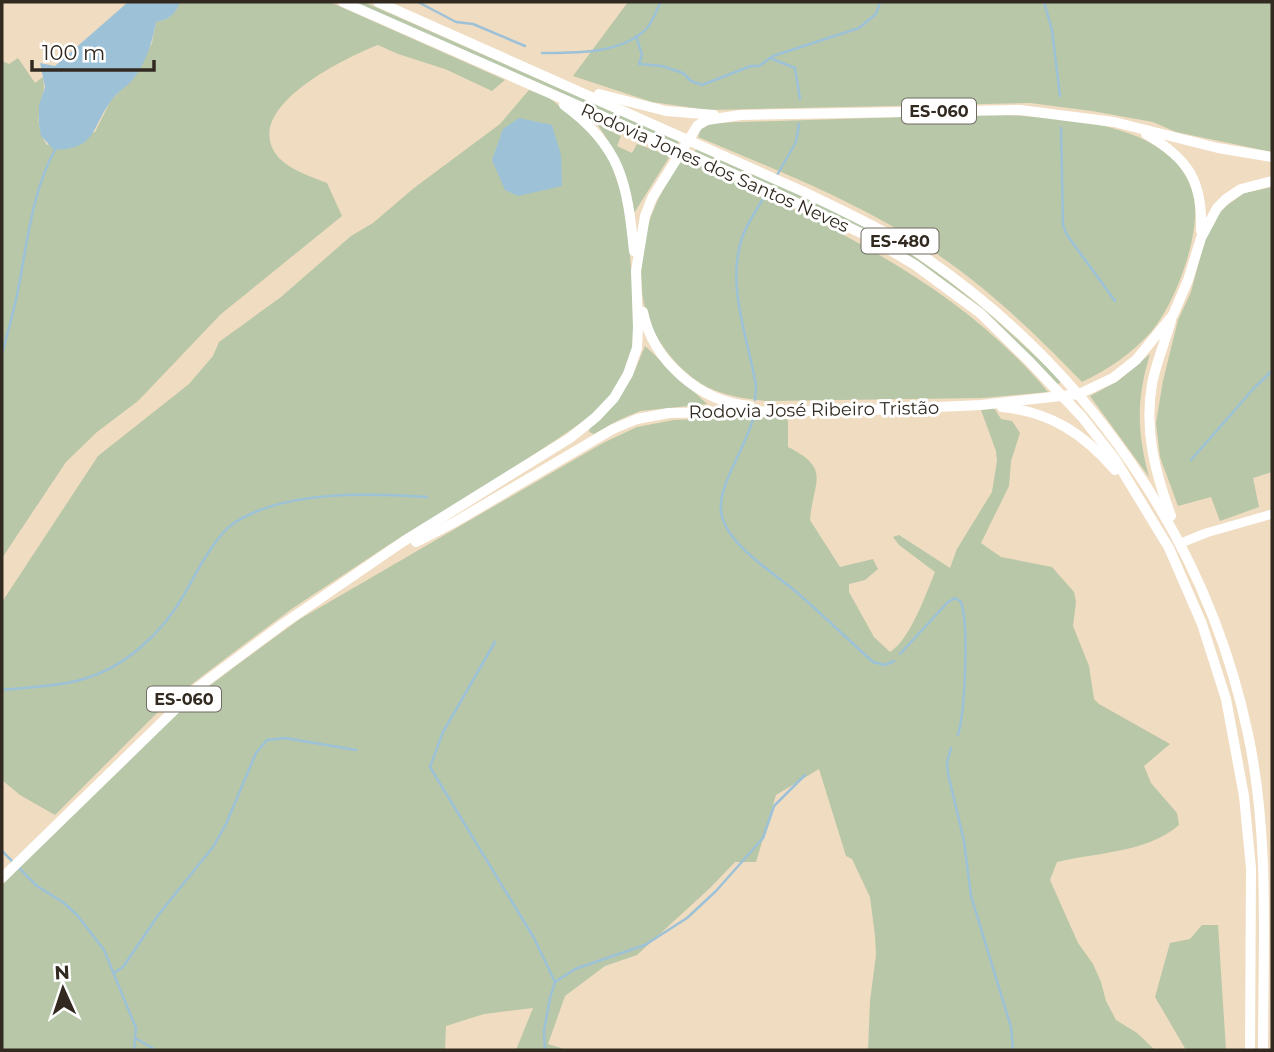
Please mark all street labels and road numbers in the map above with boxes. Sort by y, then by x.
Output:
street label: Rodovia Jones dos Santos Neves [577,99,853,237]
road number: ES-060 [902,99,976,124]
road number: ES-480 [862,229,939,254]
street label: Rodovia José Ribeiro Tristão [689,397,939,423]
road number: ES-060 [147,686,221,712]

